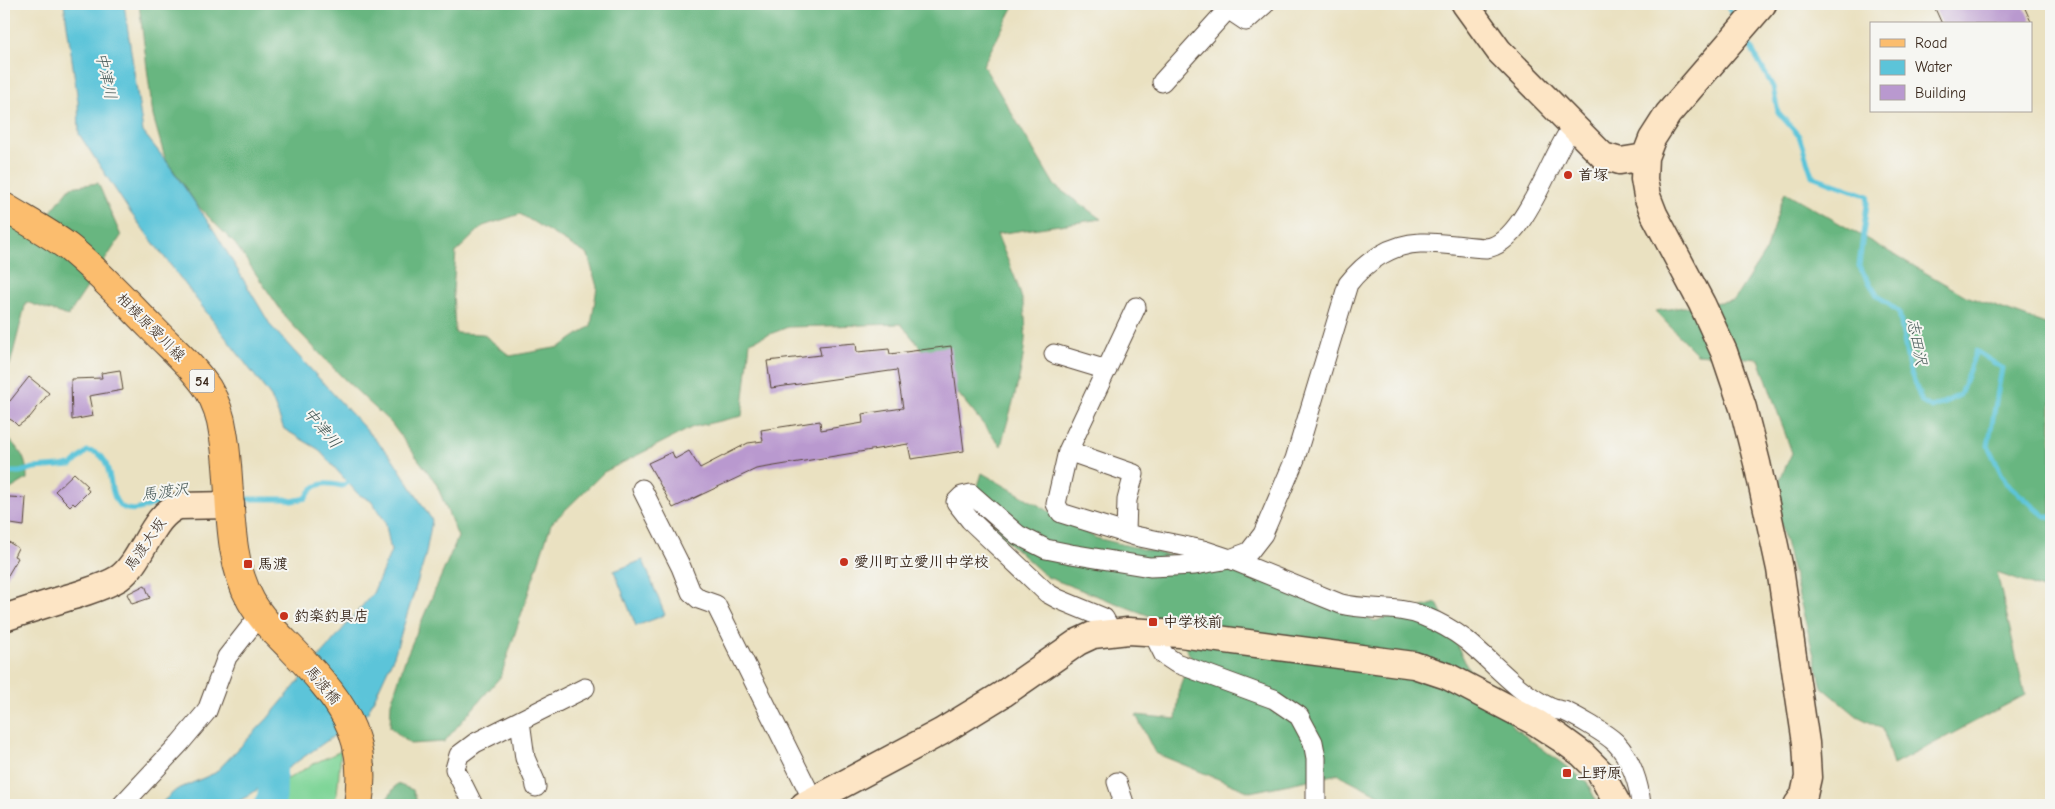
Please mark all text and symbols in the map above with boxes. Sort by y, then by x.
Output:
legend [1870,22,2032,112]
text: Road [1915,34,1947,52]
water label: 中津川 [92,51,120,101]
text: Water [1915,58,1952,76]
text: Building [1915,84,1966,102]
place label: 首塚 [1578,166,1608,184]
marker: 首塚 [1562,169,1574,181]
street label: 相模原愛川線 [113,289,189,365]
water label: 志田沢 [1904,317,1931,368]
road number: 54 [190,370,214,392]
water label: 中津川 [300,404,344,452]
water label: 馬渡沢 [140,480,191,504]
street label: 馬渡大坂 [120,514,170,574]
place label: 愛川町立愛川中学校 [854,553,989,571]
place label: 馬渡 [258,555,288,573]
marker: 愛川町立愛川中学校 [838,556,850,568]
marker: 馬渡 [242,558,254,570]
place label: 釣楽釣具店 [294,607,369,625]
marker: 釣楽釣具店 [278,610,290,622]
place label: 中学校前 [1163,613,1223,631]
marker: 中学校前 [1147,616,1159,628]
street label: 馬渡橋 [302,662,344,708]
place label: 上野原 [1577,764,1622,782]
marker: 上野原 [1561,767,1573,779]

